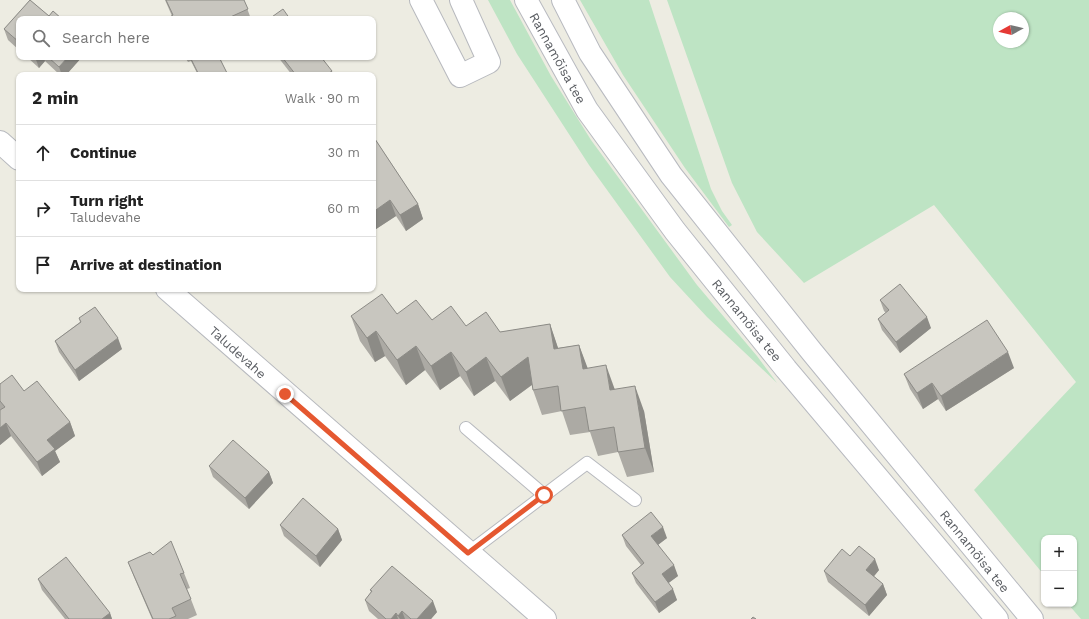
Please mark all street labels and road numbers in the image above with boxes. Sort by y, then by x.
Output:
street label: Rannamõisa tee [526,10,589,106]
street label: Rannamõisa tee [709,276,784,365]
street label: Taludevahe [206,323,269,382]
street label: Rannamõisa tee [937,507,1012,596]

